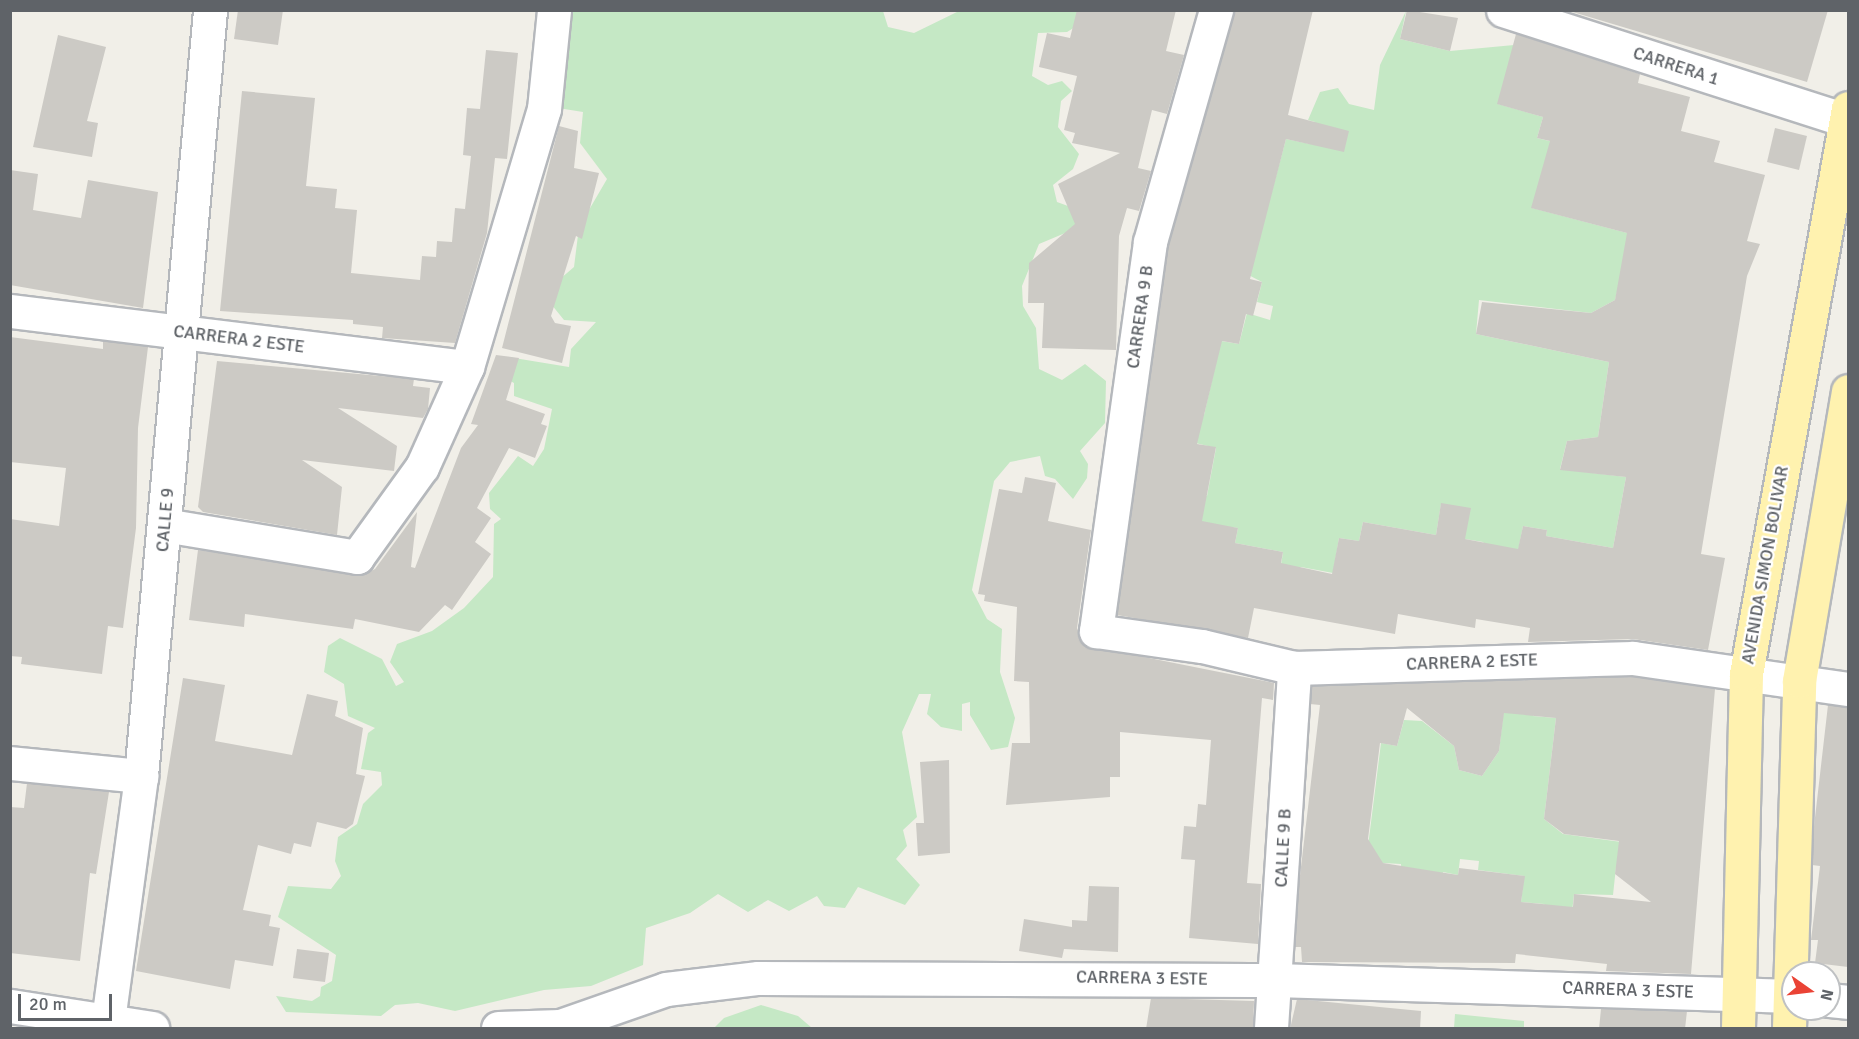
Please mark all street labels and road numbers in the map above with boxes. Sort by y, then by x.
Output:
street label: CARRERA 1 [1630,42,1722,90]
street label: CARRERA 9 B [1122,264,1158,370]
street label: CARRERA 2 ESTE [172,320,306,358]
street label: AVENIDA SIMON BOLIVAR [1737,464,1793,666]
street label: CALLE 9 [151,487,179,553]
street label: CARRERA 2 ESTE [1406,649,1538,675]
street label: CALLE 9 B [1270,808,1296,888]
street label: CARRERA 3 ESTE [1076,966,1208,990]
street label: CARRERA 3 ESTE [1562,977,1694,1003]

